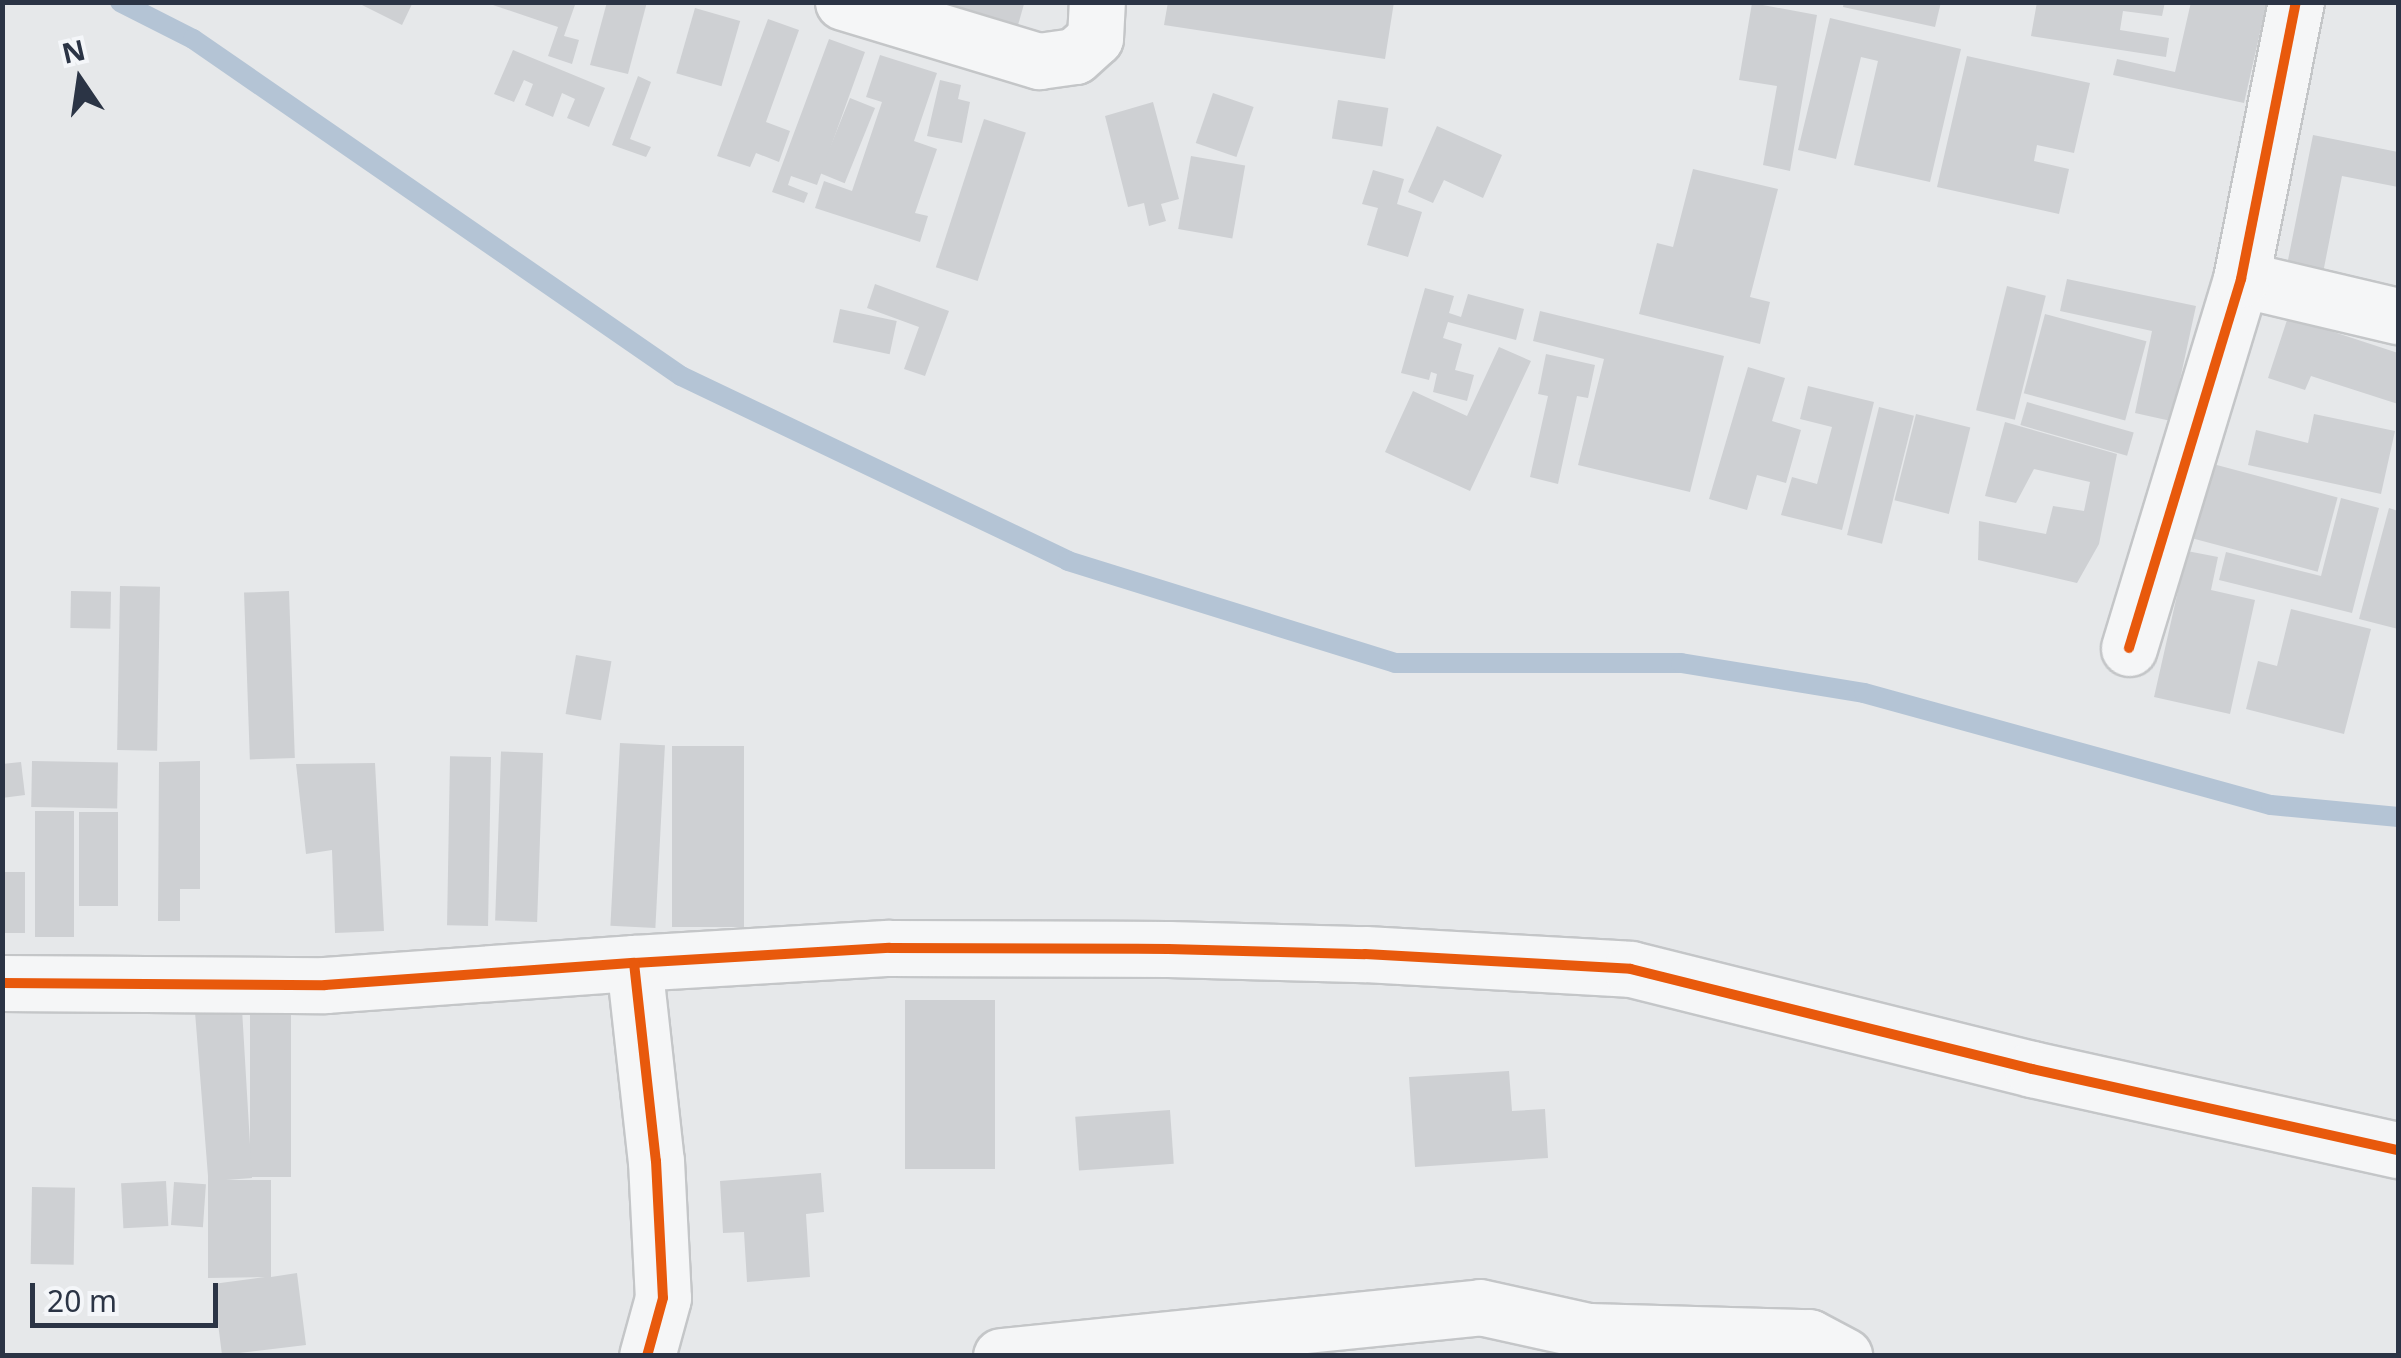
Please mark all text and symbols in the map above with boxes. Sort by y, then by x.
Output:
north arrow [30,30,130,130]
text: N [58,30,89,72]
scale bar [35,1263,222,1325]
text: 20 m [47,1280,117,1321]

